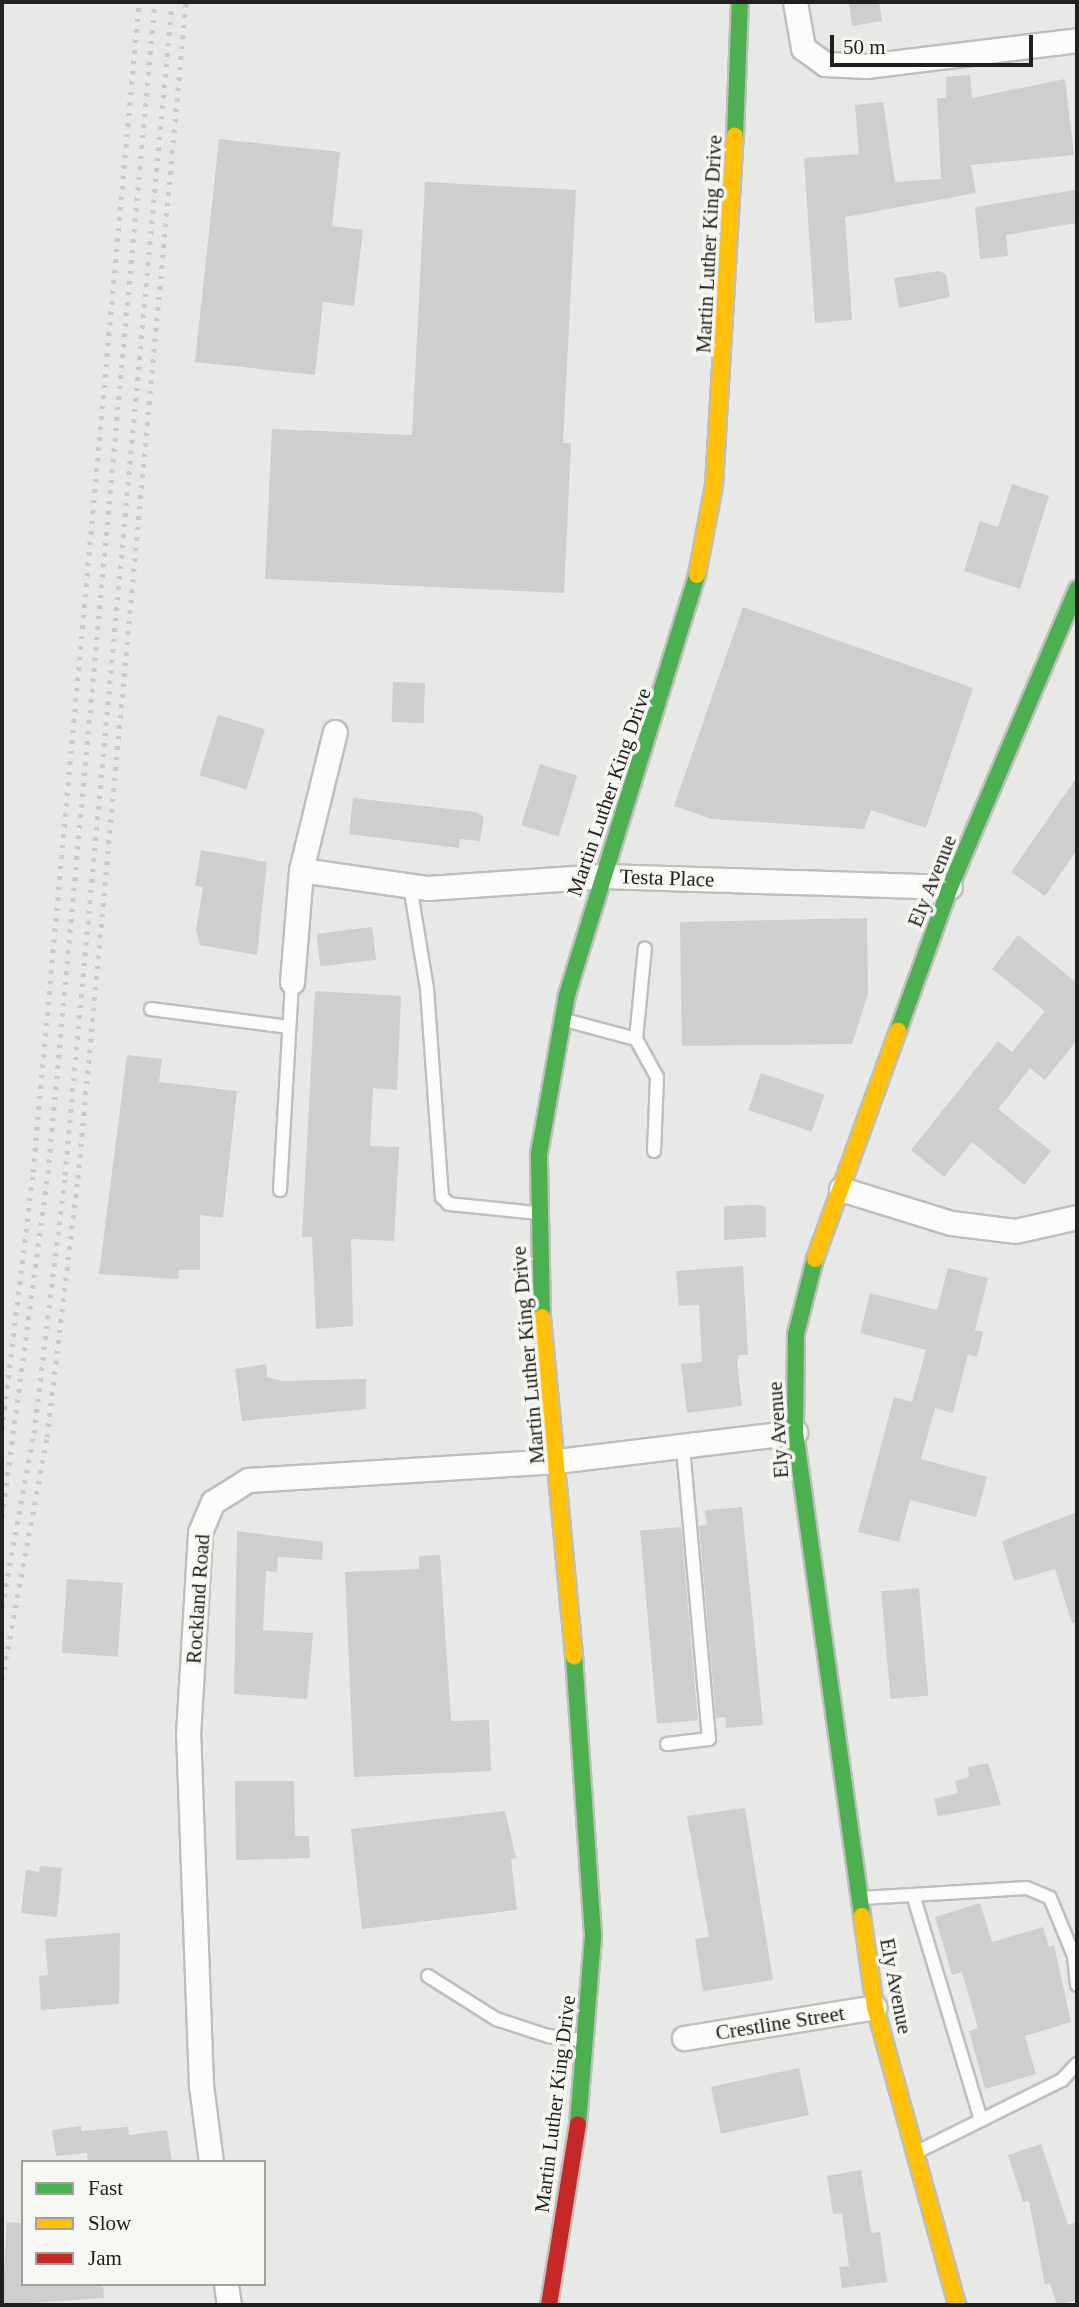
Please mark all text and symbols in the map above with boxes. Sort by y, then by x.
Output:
scale bar [834,21,1037,65]
text: 50 m [843,35,886,59]
street label: Martin Luther King Drive [691,134,727,354]
street label: Martin Luther King Drive [561,685,657,899]
street label: Ely Avenue [902,831,962,931]
street label: Testa Place [619,864,715,892]
street label: Martin Luther King Drive [506,1245,550,1465]
street label: Ely Avenue [762,1380,794,1480]
street label: Rockland Road [181,1533,215,1665]
street label: Ely Avenue [874,1935,918,2037]
street label: Martin Luther King Drive [529,1994,581,2214]
street label: Crestline Street [714,2000,846,2046]
legend [21,2160,266,2286]
text: Fast [88,2176,123,2200]
text: Slow [88,2211,131,2235]
text: Jam [88,2246,122,2270]

